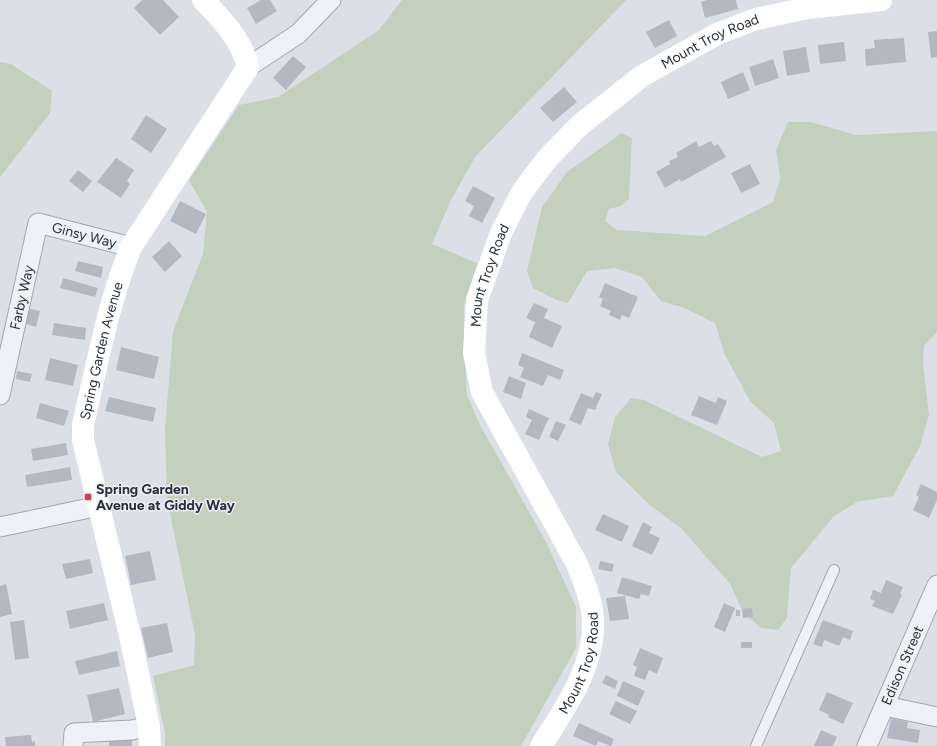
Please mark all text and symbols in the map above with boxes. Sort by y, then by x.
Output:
street label: Mount Troy Road [658,11,761,73]
street label: Ginsy Way [50,219,119,252]
street label: Mount Troy Road [467,221,513,328]
street label: Farby Way [7,263,38,331]
street label: Spring Garden Avenue [76,279,127,421]
place label: Spring Garden Avenue at Giddy Way [96,481,236,514]
marker: Spring Garden Avenue at Giddy Way [83,492,93,502]
street label: Mount Troy Road [555,611,602,717]
street label: Edison Street [878,623,927,708]

